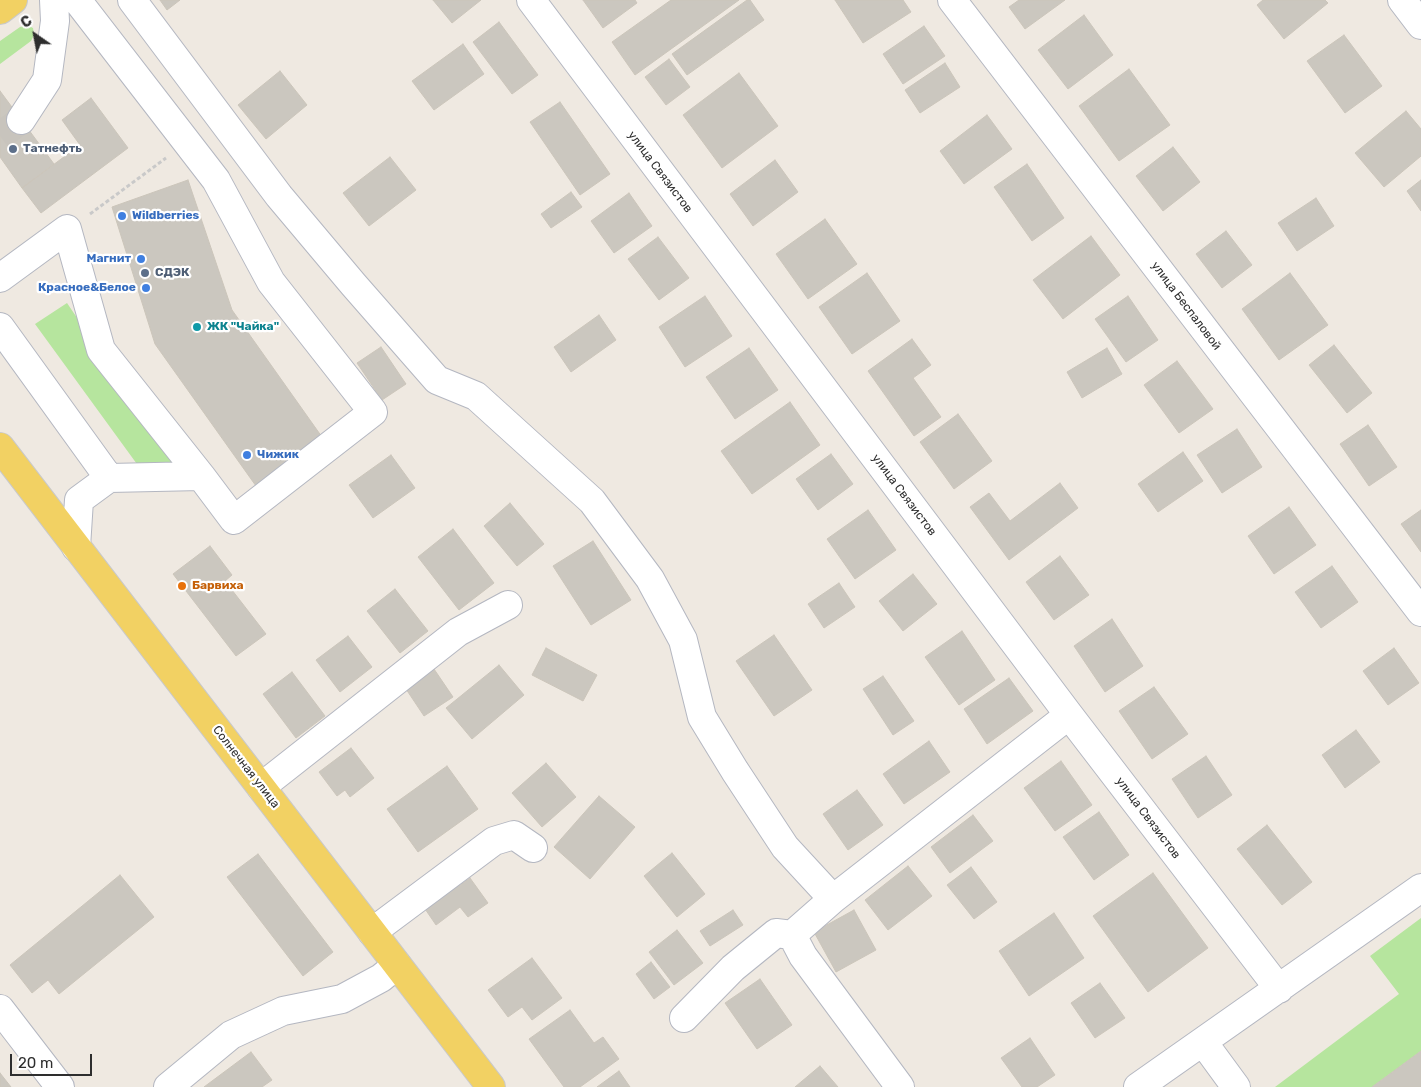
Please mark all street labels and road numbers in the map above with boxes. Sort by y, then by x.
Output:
street label: улица Связистов [625,128,695,216]
street label: улица Беспаловой [1148,259,1224,353]
street label: улица Связистов [869,451,939,539]
street label: Солнечная улица [209,723,283,811]
street label: улица Связистов [1113,774,1183,862]

